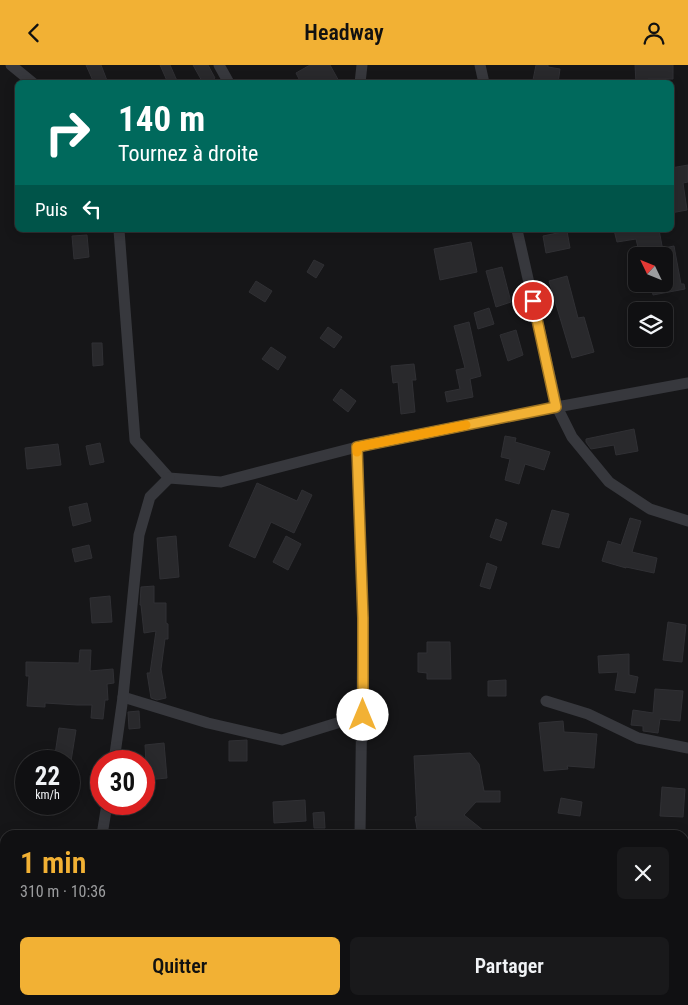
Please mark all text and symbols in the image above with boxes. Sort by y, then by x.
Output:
icon: back [20,19,48,47]
icon: person [640,19,668,47]
text: Headway [304,20,384,45]
text: 140 m [118,99,205,140]
icon: right [35,100,100,165]
text: Tournez à droite [118,141,258,166]
icon: left [78,195,106,223]
text: Puis [35,198,68,221]
north arrow [628,247,672,293]
map controls [628,247,673,347]
pin [512,280,554,322]
icon: arrive [519,287,547,315]
button: layers [628,302,673,347]
position arrow [336,688,388,740]
speed limit sign: 30 [90,750,155,815]
text: 22 [35,762,60,791]
text: km/h [35,788,60,802]
text: 1 min [20,845,86,880]
button: close [617,847,669,899]
text: 310 m · 10:36 [20,882,106,901]
button: Quitter [20,937,340,995]
button: Partager [350,937,669,995]

